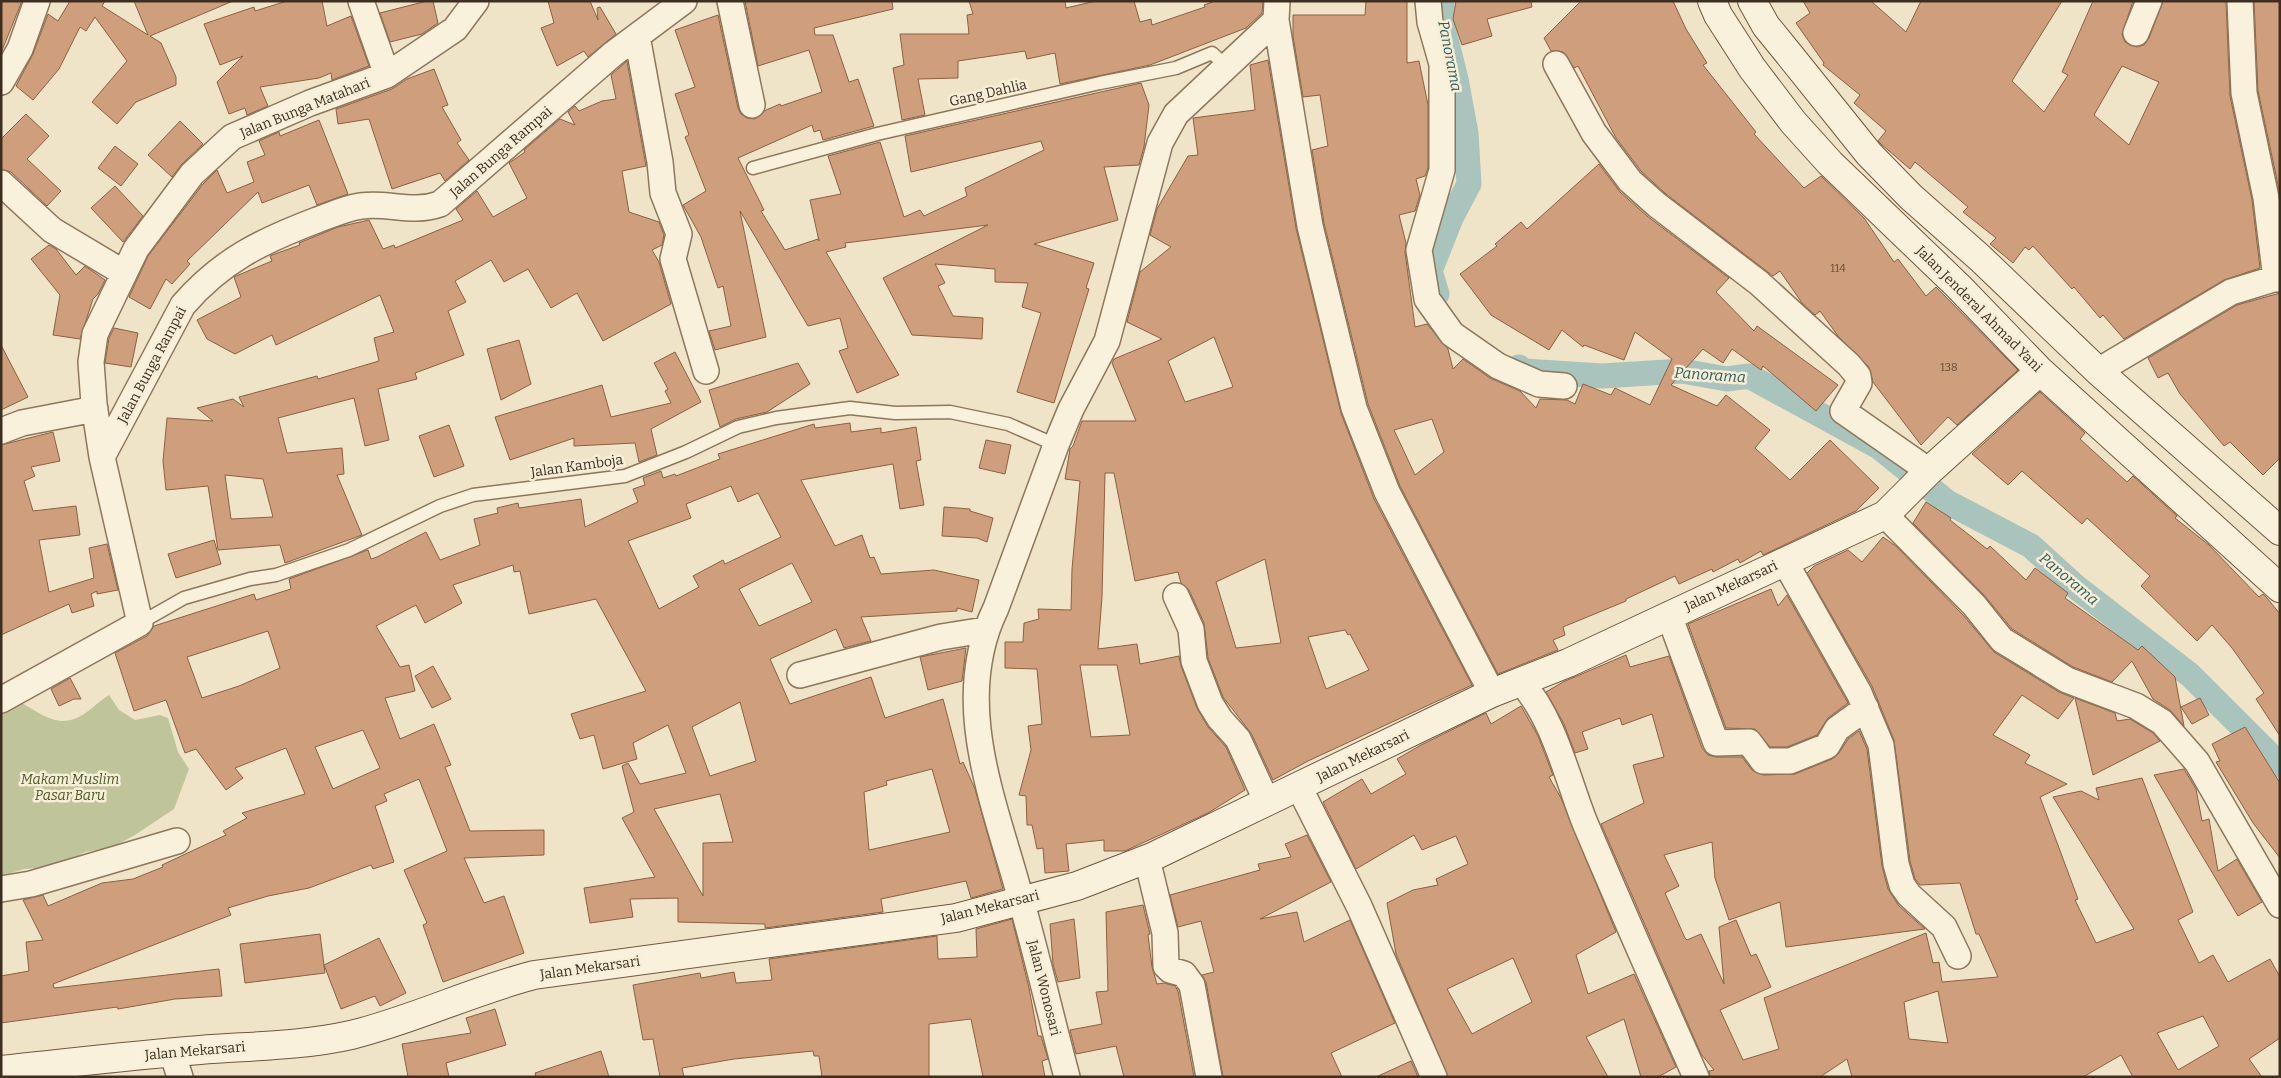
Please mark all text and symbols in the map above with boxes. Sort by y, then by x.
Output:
water label: Panorama [1434,19,1466,93]
street label: Jalan Bunga Matahari [237,74,372,142]
street label: Gang Dahlia [948,76,1029,110]
street label: Jalan Bunga Rampai [446,103,556,202]
street label: Jalan Jenderal Ahmad Yani [1912,242,2046,376]
house number: 114 [1830,262,1846,275]
street label: Jalan Bunga Rampai [114,304,190,427]
house number: 138 [1940,361,1958,374]
water label: Panorama [1674,364,1746,386]
street label: Jalan Kamboja [529,451,625,481]
water label: Panorama [2036,549,2102,609]
street label: Jalan Mekarsari [1681,557,1780,615]
street label: Jalan Mekarsari [1313,726,1412,786]
park label: Makam Muslim Pasar Baru [21,771,119,804]
street label: Jalan Mekarsari [938,887,1041,928]
street label: Jalan Wonosari [1024,937,1064,1038]
street label: Jalan Mekarsari [538,953,641,984]
street label: Jalan Mekarsari [143,1038,246,1064]

